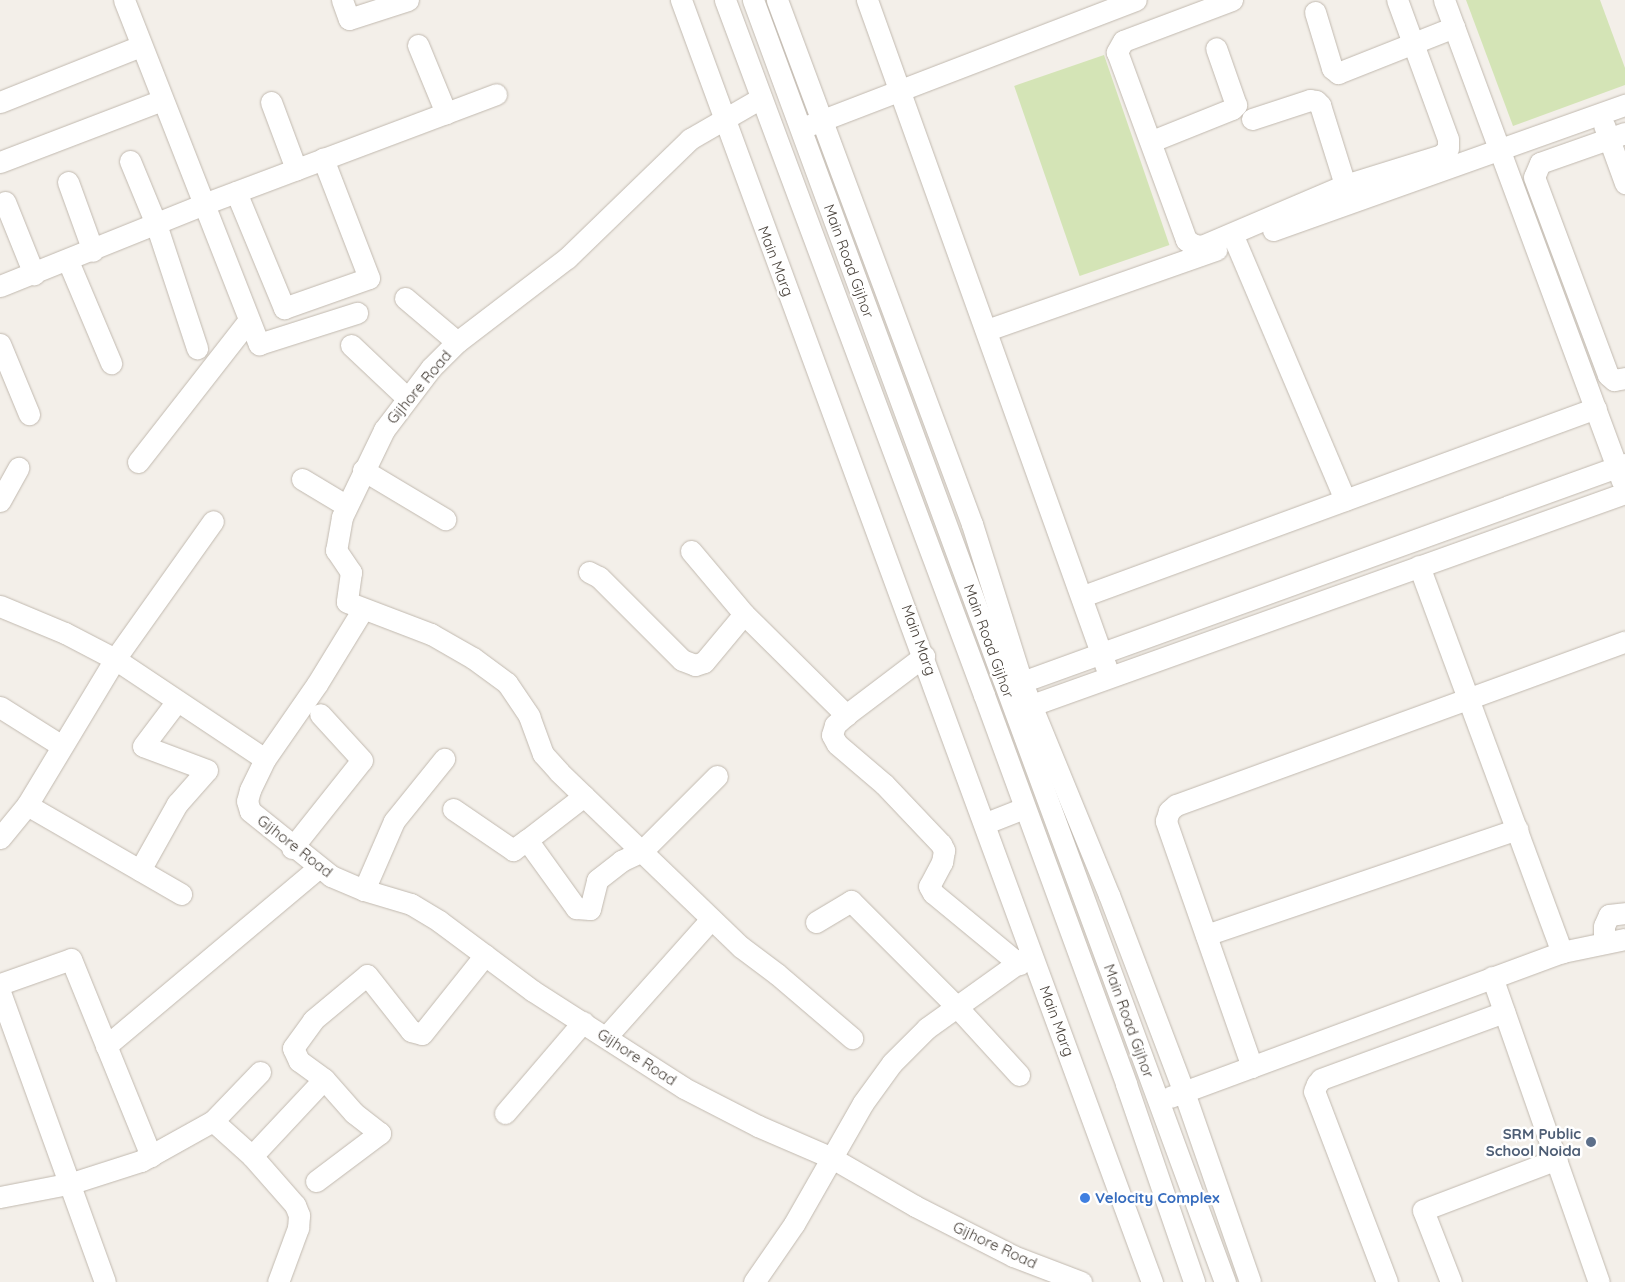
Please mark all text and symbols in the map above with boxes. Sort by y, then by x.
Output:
street label: Main Road Gijhor [820,202,878,320]
street label: Main Marg [754,223,798,299]
street label: Gijhore Road [383,347,455,427]
street label: Main Road Gijhor [960,582,1018,700]
street label: Main Marg [898,602,940,678]
street label: Gijhore Road [254,811,336,881]
street label: Main Road Gijhor [1100,962,1158,1080]
street label: Main Marg [1036,983,1078,1059]
street label: Gijhore Road [594,1025,680,1089]
place label: SRM Public School Noida [1486,1124,1581,1159]
marker: SRM Public School Noida [1585,1136,1597,1148]
place label: Velocity Complex [1095,1189,1219,1207]
marker: Velocity Complex [1079,1192,1091,1204]
street label: Gijhore Road [950,1218,1040,1272]

